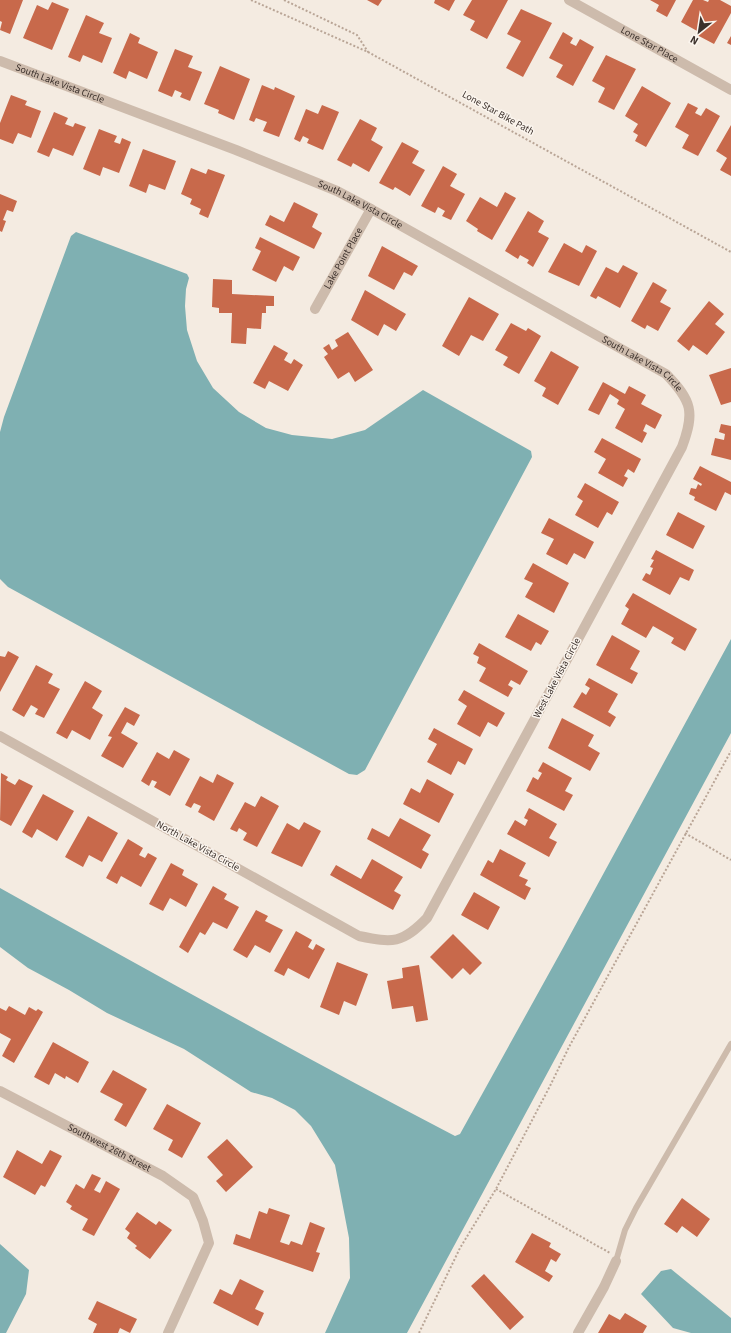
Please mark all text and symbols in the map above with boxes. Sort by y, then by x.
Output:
north arrow [679,12,719,52]
street label: Lone Star Place [618,23,681,66]
text: N [687,32,701,49]
street label: South Lake Vista Circle [13,60,106,107]
street label: Lone Star Bike Path [459,87,537,139]
street label: South Lake Vista Circle [316,177,405,232]
street label: Lake Point Place [321,225,366,292]
street label: South Lake Vista Circle [599,332,686,395]
street label: West Lake Vista Circle [530,635,584,721]
street label: North Lake Vista Circle [154,817,242,875]
street label: Southwest 26th Street [65,1120,154,1176]

